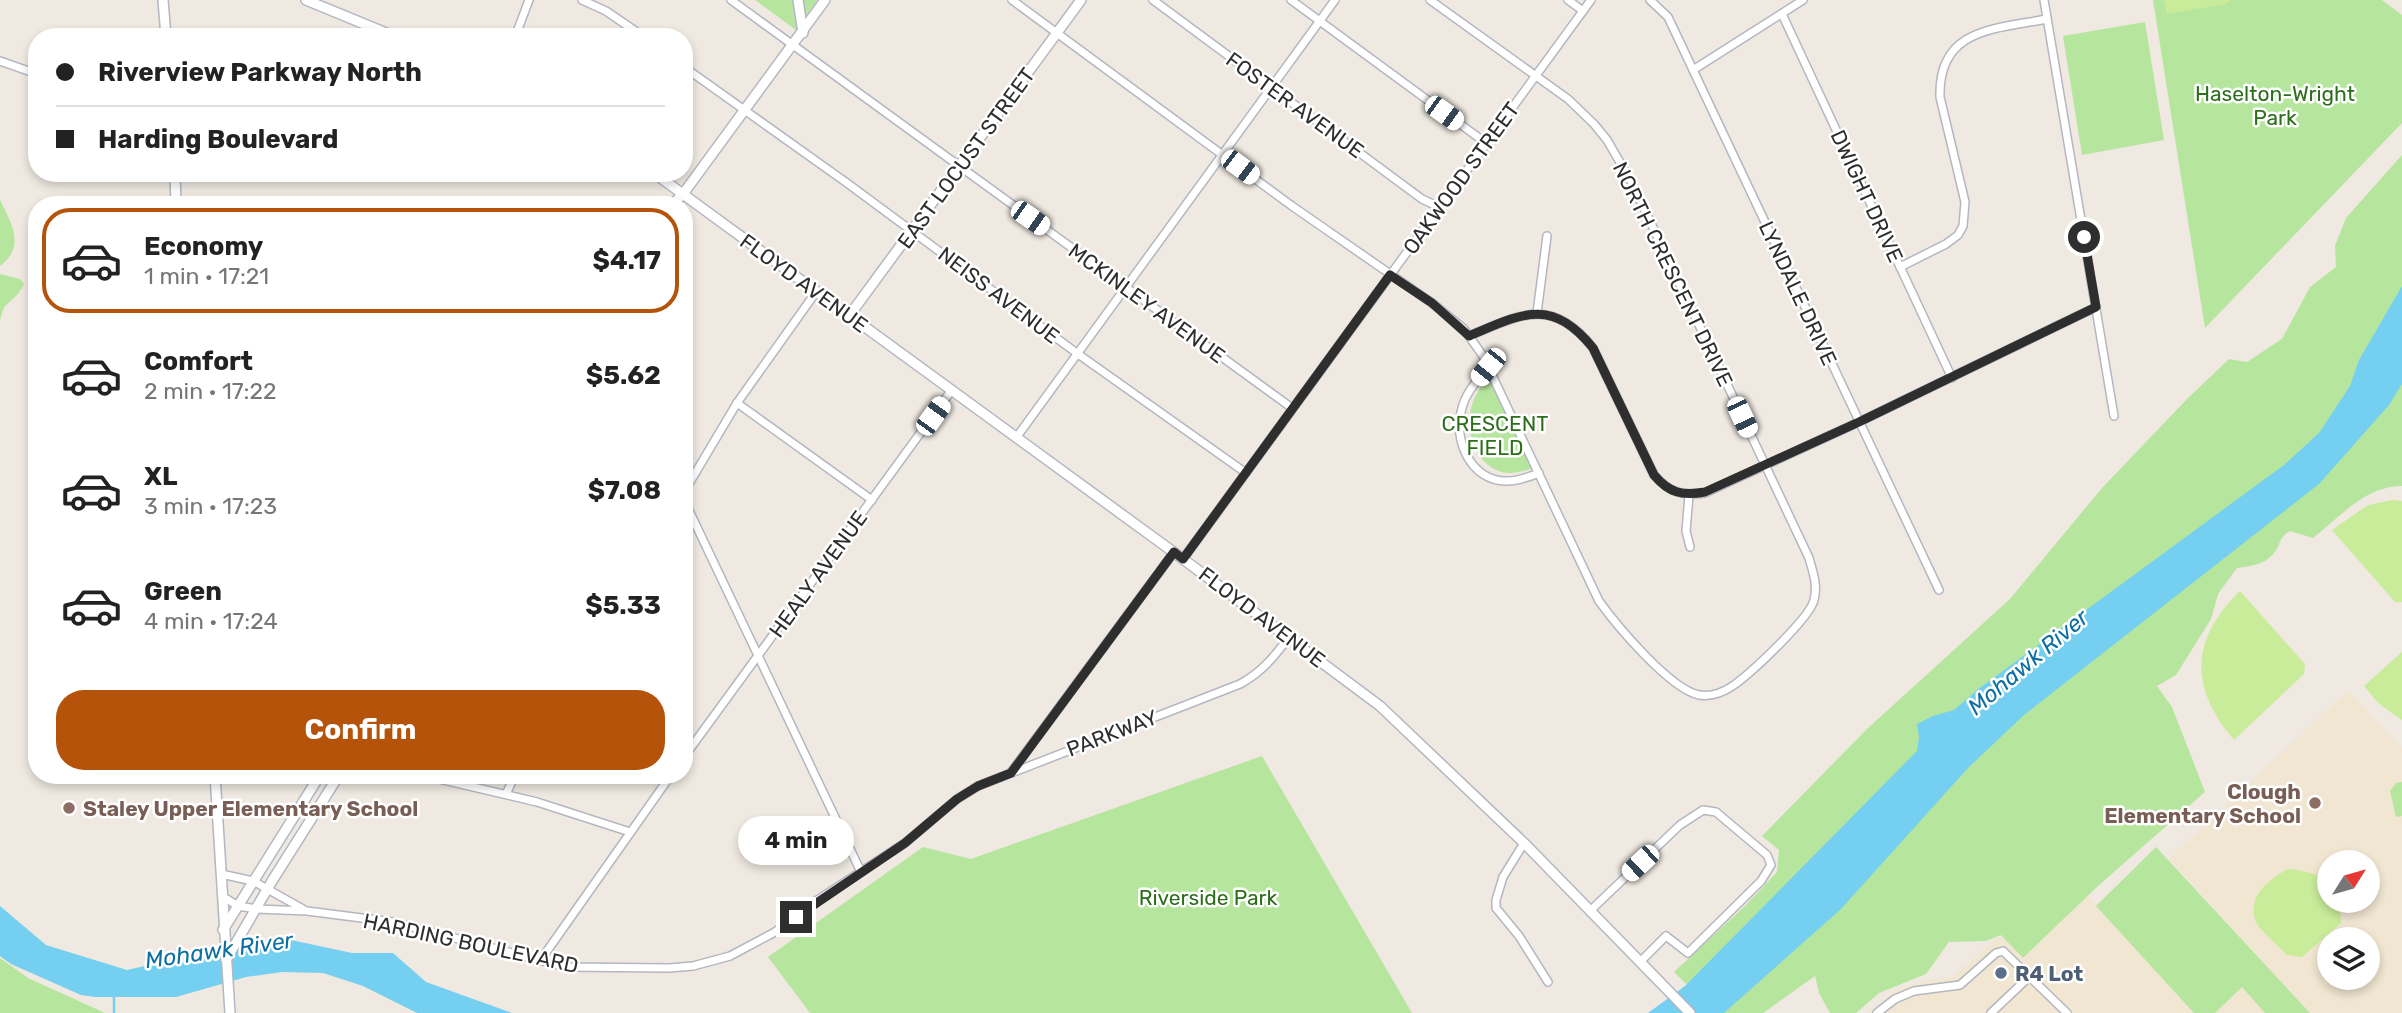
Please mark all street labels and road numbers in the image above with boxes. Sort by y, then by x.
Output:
street label: FOSTER AVENUE [1221,47,1369,163]
street label: EAST LOCUST STREET [892,63,1040,253]
street label: OAKWOOD STREET [1397,97,1525,259]
street label: DWIGHT DRIVE [1825,126,1909,266]
street label: NORTH CRESCENT DRIVE [1608,158,1738,390]
street label: LYNDALE DRIVE [1754,217,1842,369]
street label: FLOYD AVENUE [735,228,873,338]
street label: MCKINLEY AVENUE [1064,238,1230,368]
street label: NEISS AVENUE [933,241,1065,349]
street label: HEALY AVENUE [764,506,872,642]
street label: FLOYD AVENUE [1194,561,1330,673]
street label: PARKWAY [1063,704,1161,762]
street label: HARDING BOULEVARD [361,908,581,978]

